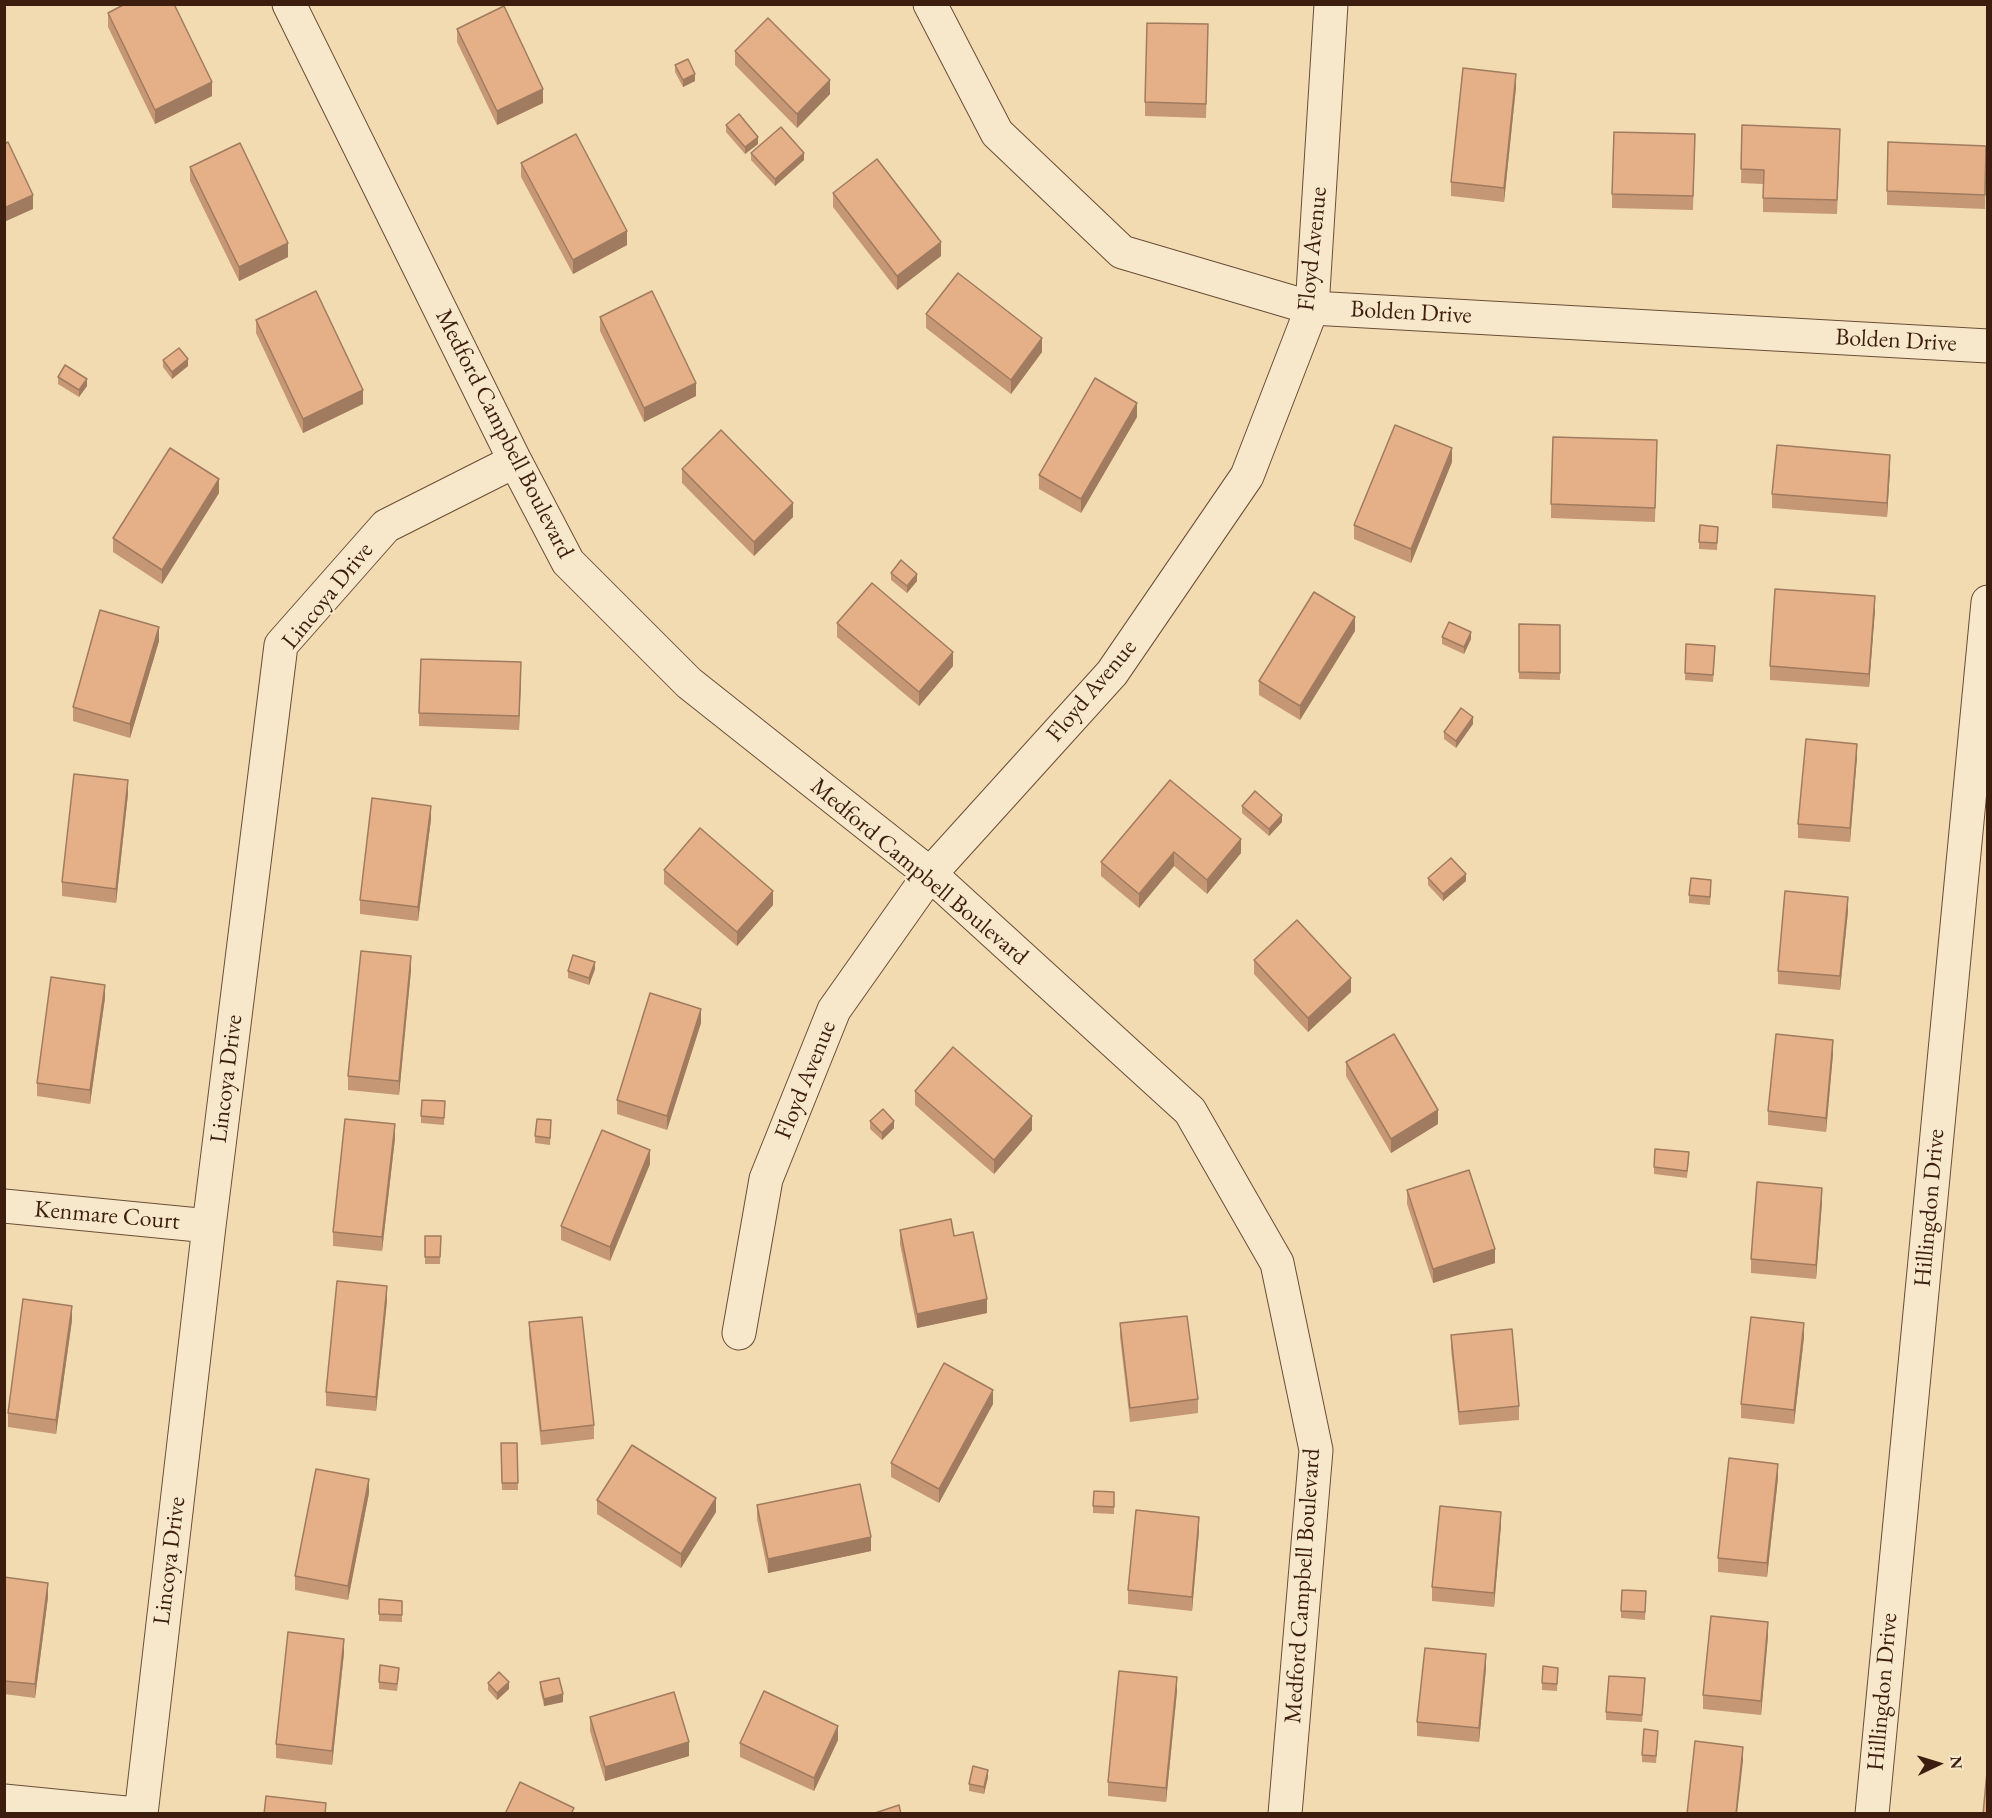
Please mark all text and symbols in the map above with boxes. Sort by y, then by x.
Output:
street label: Floyd Avenue [1292,185,1334,313]
street label: Bolden Drive [1350,295,1472,331]
street label: Medford Campbell Boulevard [429,305,579,563]
street label: Bolden Drive [1835,323,1957,359]
street label: Lincoya Drive [276,537,380,655]
street label: Floyd Avenue [1041,634,1143,748]
street label: Medford Campbell Boulevard [804,772,1034,972]
street label: Lincoya Drive [205,1013,249,1145]
street label: Floyd Avenue [769,1017,843,1143]
street label: Hillingdon Drive [1909,1128,1951,1288]
street label: Kenmare Court [33,1195,181,1237]
street label: Medford Campbell Boulevard [1279,1447,1327,1725]
street label: Lincoya Drive [148,1495,192,1627]
street label: Hillingdon Drive [1862,1612,1904,1772]
north arrow [1908,1734,1968,1794]
text: N [1946,1756,1967,1770]

